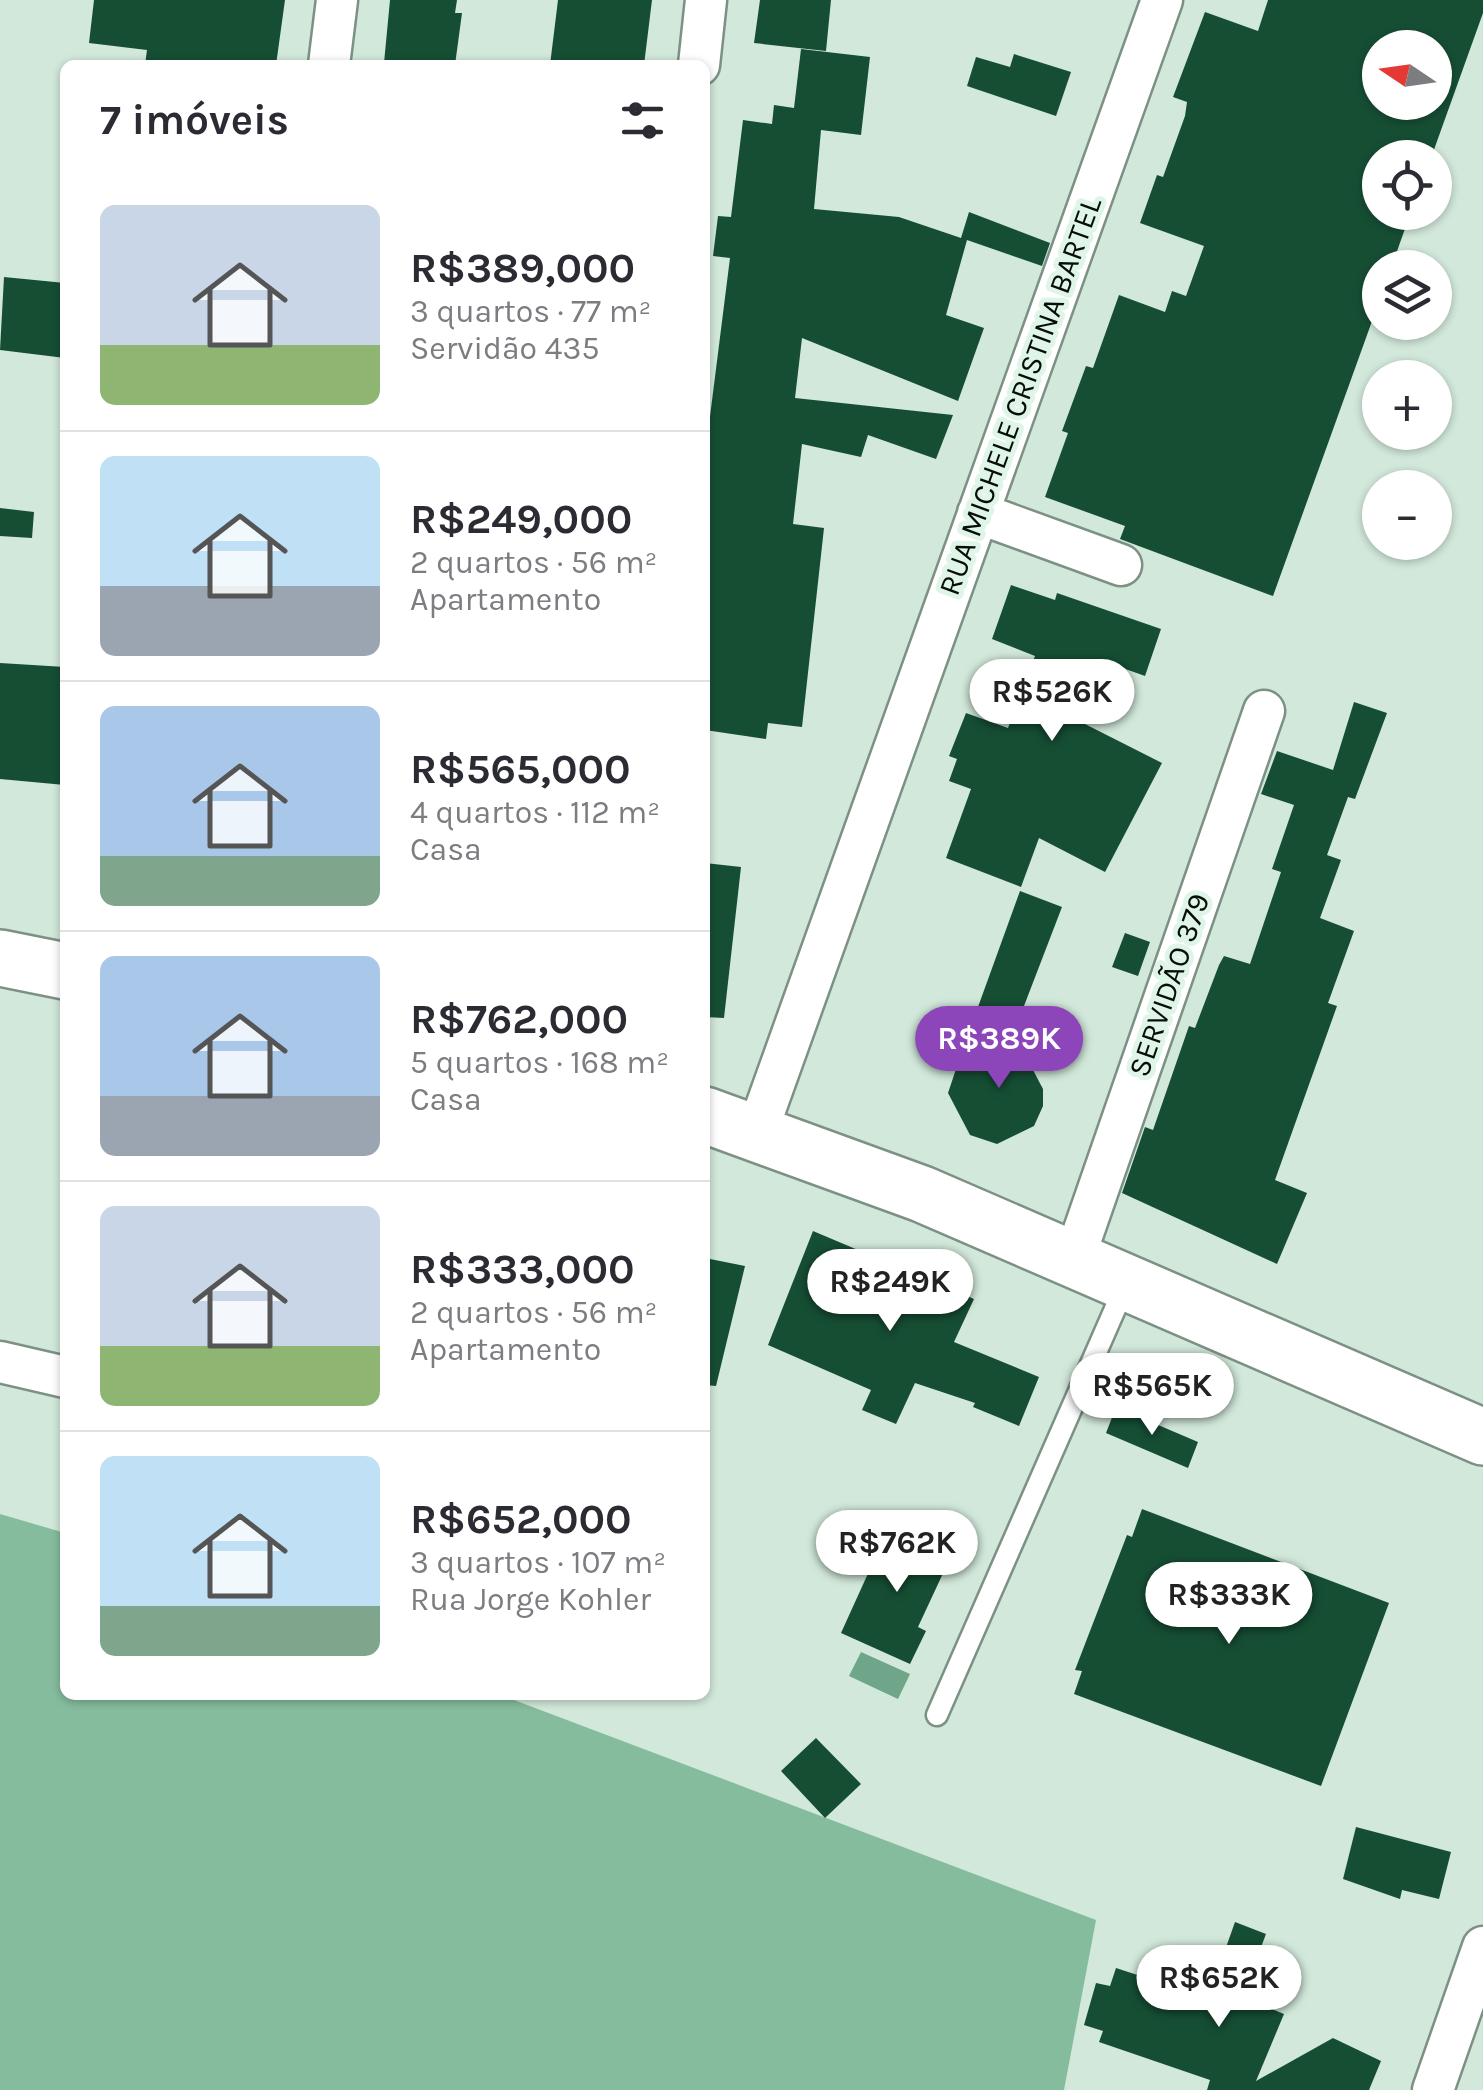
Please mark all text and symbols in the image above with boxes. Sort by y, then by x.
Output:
north arrow [1362,30,1452,120]
map controls [1362,30,1452,560]
icon: filters [615,93,670,148]
text: 7 imóveis [100,95,289,145]
button: locate [1362,140,1452,230]
street label: RUA MICHELE CRISTINA BARTEL [931,192,1109,600]
text: R$389,000 [410,243,635,293]
icon: home [180,245,300,365]
button: layers [1362,250,1452,340]
text: 3 quartos · 77 m² [410,293,651,330]
text: Servidão 435 [410,330,599,367]
button: + [1362,360,1452,450]
button: − [1362,470,1452,560]
text: R$249,000 [410,494,632,544]
icon: home [180,496,300,616]
text: 2 quartos · 56 m² [410,544,657,581]
text: Apartamento [410,581,601,618]
pin: R$526K [971,659,1133,744]
text: R$526K [992,673,1112,710]
text: R$565,000 [410,744,631,794]
icon: home [180,746,300,866]
text: 4 quartos · 112 m² [410,794,660,831]
text: Casa [410,831,482,868]
street label: SERVIDÃO 379 [1121,889,1217,1081]
text: R$762,000 [410,994,628,1044]
icon: home [180,996,300,1116]
pin: R$389K [918,1006,1080,1091]
text: R$389K [937,1020,1061,1057]
text: 5 quartos · 168 m² [410,1044,669,1081]
text: Casa [410,1081,482,1118]
text: R$333,000 [410,1244,635,1294]
icon: home [180,1246,300,1366]
pin: R$249K [809,1249,971,1334]
text: R$249K [829,1263,951,1300]
text: 2 quartos · 56 m² [410,1294,657,1331]
text: Apartamento [410,1331,601,1368]
pin: R$565K [1071,1353,1233,1438]
text: R$565K [1092,1367,1212,1404]
text: R$652,000 [410,1494,632,1544]
icon: home [180,1496,300,1616]
pin: R$762K [816,1510,978,1595]
text: R$762K [838,1524,956,1561]
text: 3 quartos · 107 m² [410,1544,666,1581]
pin: R$333K [1148,1562,1310,1647]
text: R$333K [1167,1576,1291,1613]
text: Rua Jorge Kohler [410,1581,651,1618]
pin: R$652K [1138,1945,1300,2030]
text: R$652K [1159,1959,1279,1996]

